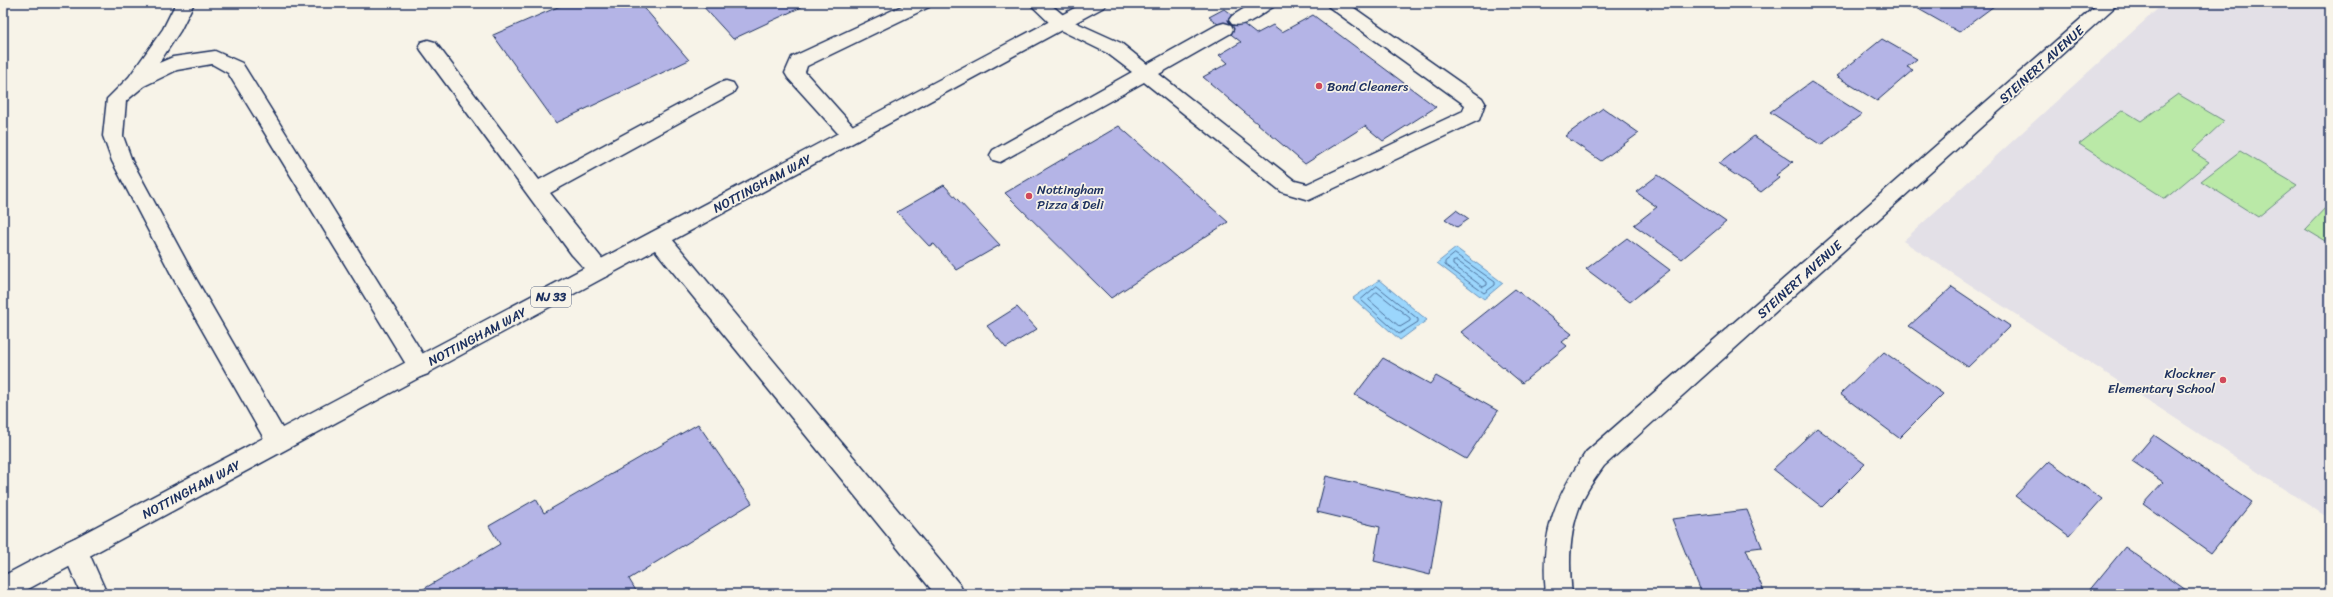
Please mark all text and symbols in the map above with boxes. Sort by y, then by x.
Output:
street label: STEINERT AVENUE [1993,19,2090,109]
place label: Bond Cleaners [1327,75,1409,98]
marker: Bond Cleaners [1314,81,1324,91]
street label: NOTTINGHAM WAY [709,147,817,219]
place label: Nottingham Pizza & Deli [1037,178,1104,216]
marker: Nottingham Pizza & Deli [1024,191,1034,201]
street label: STEINERT AVENUE [1751,234,1848,324]
road number: NJ 33 [531,287,571,307]
street label: NOTTINGHAM WAY [424,300,532,372]
place label: Klockner Elementary School [2108,362,2216,400]
marker: Klockner Elementary School [2218,375,2228,385]
street label: NOTTINGHAM WAY [138,453,246,525]

